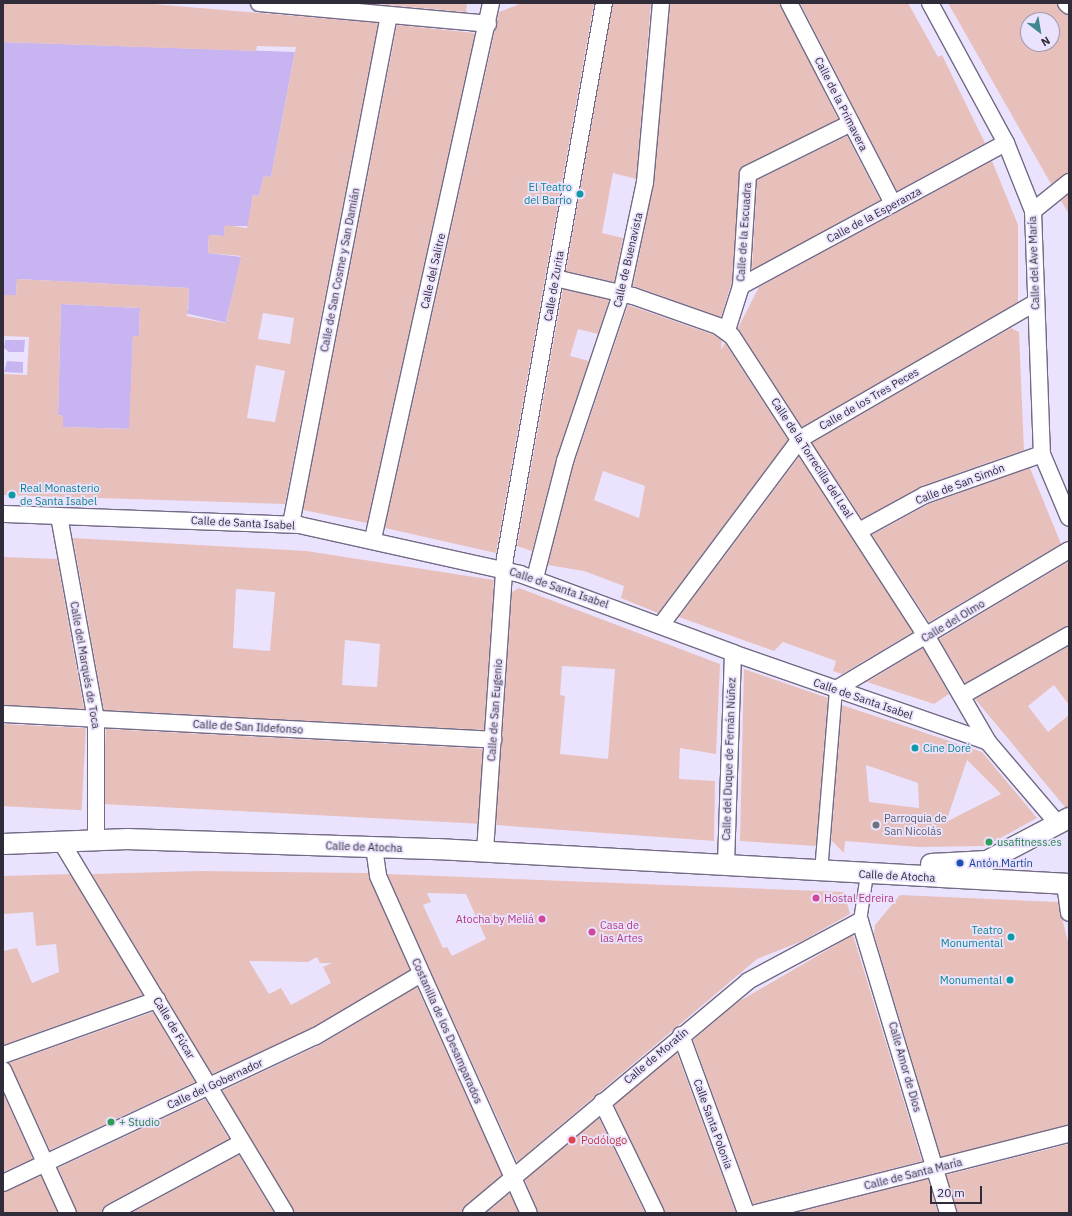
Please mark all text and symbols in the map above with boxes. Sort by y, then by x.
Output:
north arrow [1020,12,1060,52]
text: N [1039,33,1053,49]
street label: Calle de la Primavera [812,55,870,153]
place label: El Teatro del Barrio [524,181,572,207]
street label: Calle de la Escuadra [734,182,754,282]
street label: Calle de la Esperanza [825,185,923,245]
street label: Calle de San Cosme y San Damián [318,187,362,353]
marker: El Teatro del Barrio [575,189,585,199]
street label: Calle de Buenavista [611,211,645,309]
street label: Calle del Ave María [1026,216,1042,310]
street label: Calle del Salitre [418,232,448,310]
street label: Calle de Zurita [541,250,567,322]
street label: Calle de los Tres Peces [817,365,921,433]
street label: Calle de la Torrecilla del Leal [768,395,856,521]
street label: Calle de San Simón [914,461,1006,507]
place label: Real Monasterio de Santa Isabel [20,482,100,508]
marker: Real Monasterio de Santa Isabel [7,490,17,500]
street label: Calle de Santa Isabel [191,514,295,532]
street label: Calle de Santa Isabel [508,565,610,611]
street label: Calle del Olmo [919,597,987,645]
street label: Calle del Marqués de Toca [67,600,103,730]
street label: Calle de San Eugenio [485,658,505,762]
street label: Calle de Santa Isabel [812,676,914,722]
street label: Calle del Duque de Fernán Núñez [720,677,738,841]
street label: Calle de San Ildefonso [192,718,304,736]
place label: Cine Doré [923,741,971,755]
marker: Cine Doré [910,743,920,753]
place label: Parroquia de San Nicolás [884,812,947,838]
marker: Parroquia de San Nicolás [871,820,881,830]
place label: usafitness.es [997,835,1062,849]
marker: usafitness.es [984,837,994,847]
street label: Calle de Atocha [325,839,403,855]
place label: Antón Martín [969,856,1033,870]
marker: Antón Martín [954,857,966,869]
street label: Calle de Atocha [858,867,936,885]
place label: Hostal Edreira [824,891,894,905]
marker: Hostal Edreira [811,893,821,903]
place label: Atocha by Meliá [456,912,534,926]
marker: Atocha by Meliá [537,914,547,924]
place label: Casa de las Artes [600,919,643,945]
place label: Teatro Monumental [941,924,1003,950]
marker: Casa de las Artes [587,927,597,937]
marker: Teatro Monumental [1006,932,1016,942]
street label: Costanilla de los Desamparados [409,956,485,1106]
place label: Monumental [940,973,1002,987]
marker: Monumental [1005,975,1015,985]
street label: Calle de Fúcar [150,995,198,1061]
street label: Calle Amor de Dios [886,1020,924,1114]
street label: Calle de Moratín [621,1025,691,1087]
street label: Calle del Gobernador [165,1056,265,1112]
street label: Calle Santa Polonia [691,1077,735,1171]
place label: + Studio [119,1115,160,1129]
marker: + Studio [106,1117,116,1127]
place label: Podólogo [581,1133,627,1147]
marker: Podólogo [566,1134,578,1146]
street label: Calle de Santa María [863,1155,963,1193]
scale bar [932,1178,984,1204]
text: 20 m [937,1185,965,1200]

